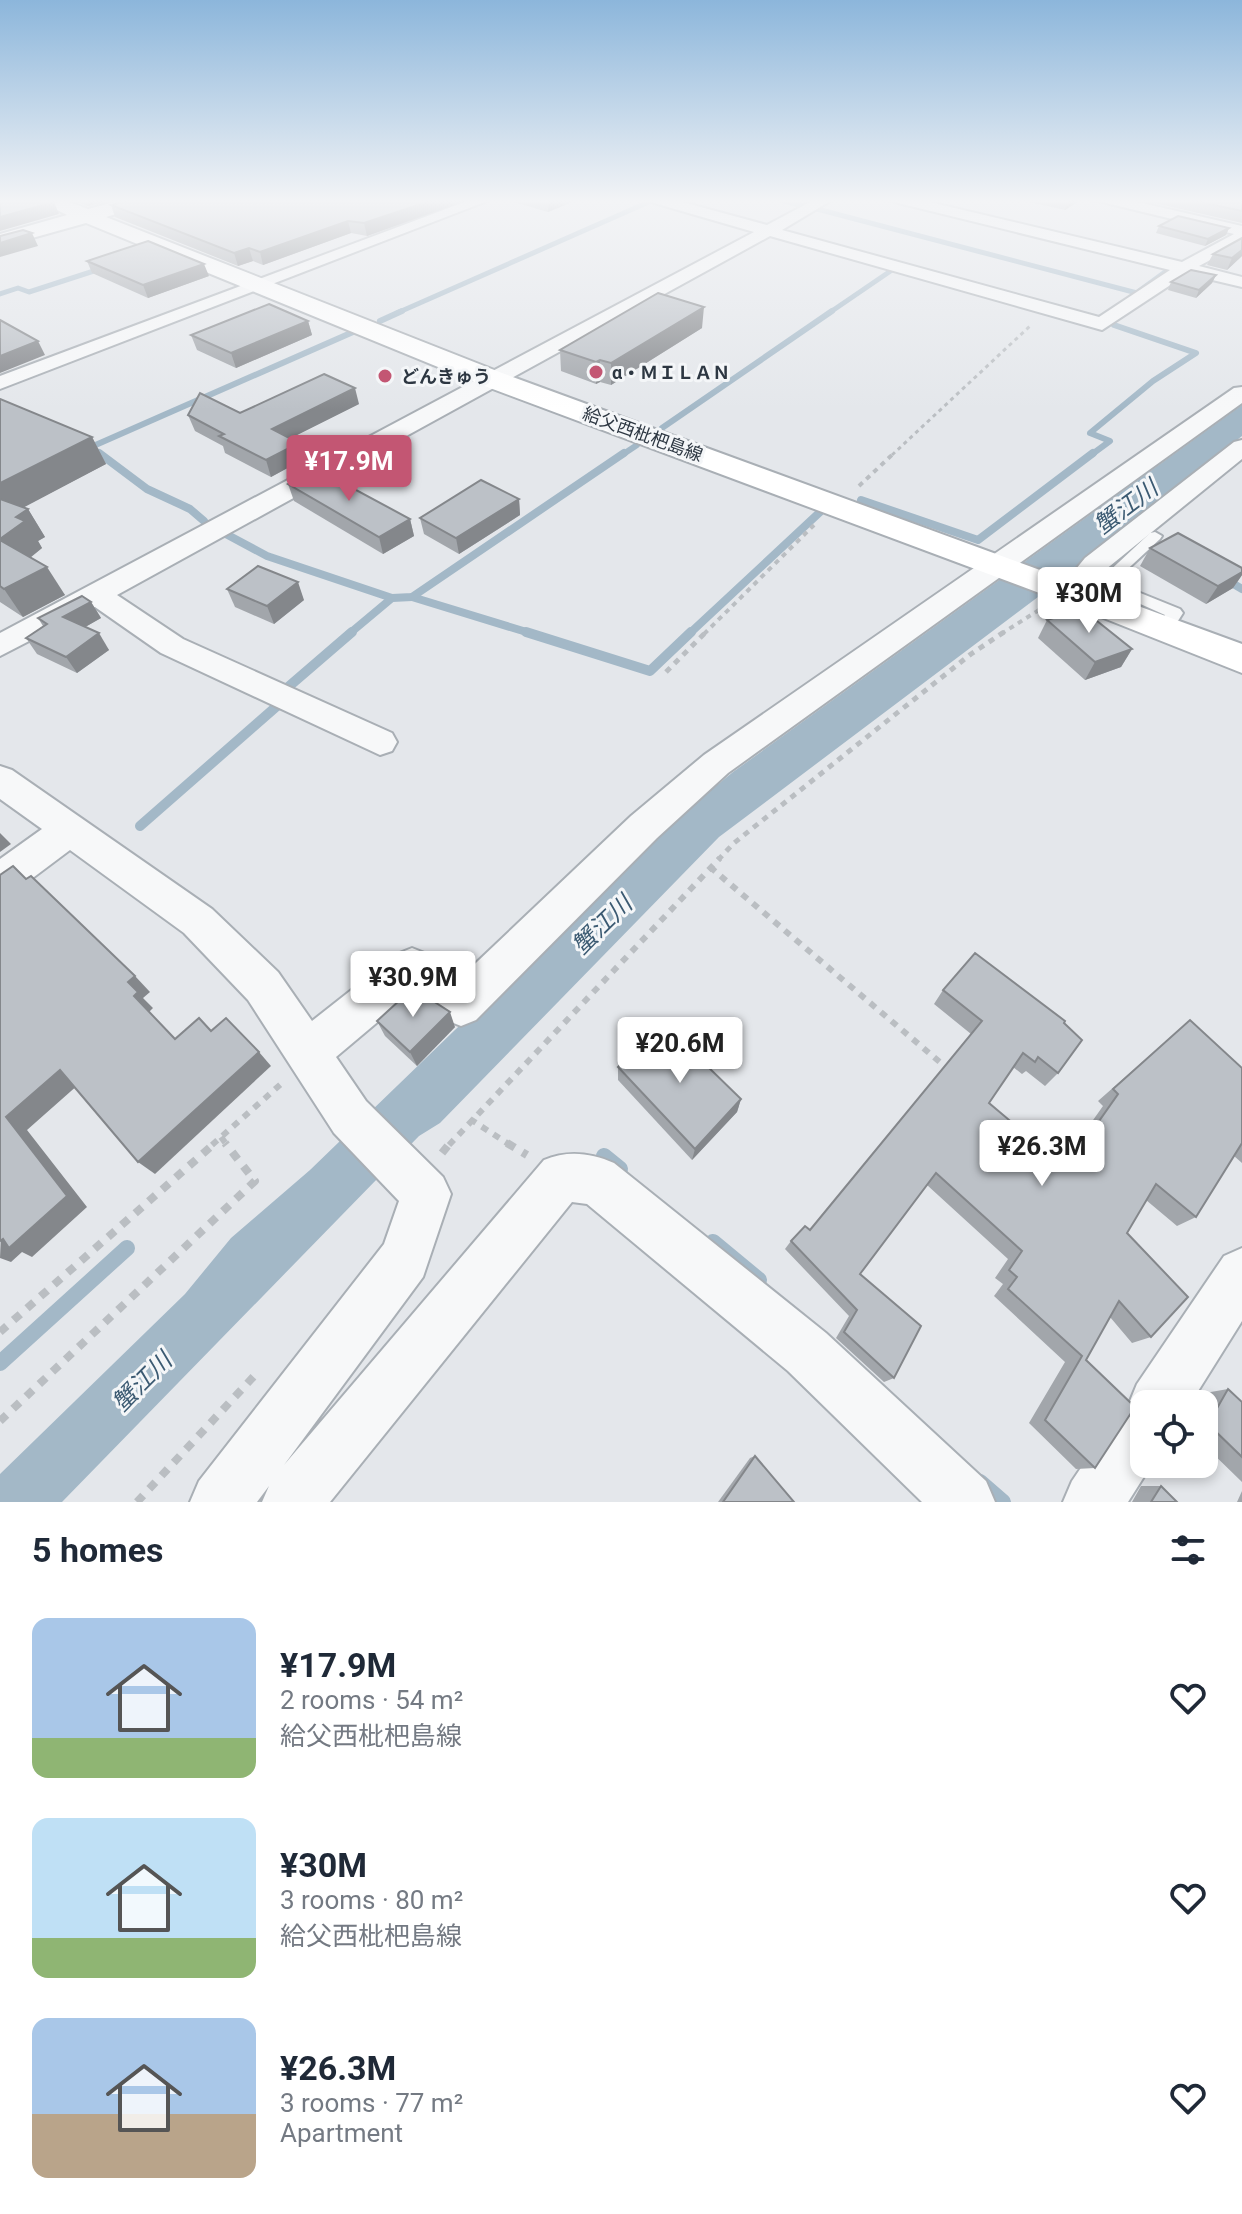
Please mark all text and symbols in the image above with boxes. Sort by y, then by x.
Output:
place label: α・ＭＩＬＡＮ [612,362,730,383]
marker: α・ＭＩＬＡＮ [587,363,605,381]
place label: どんきゅう [401,366,491,387]
marker: どんきゅう [376,367,394,385]
street label: 給父西枇杷島線 [580,403,706,465]
pin: ¥17.9M [284,435,414,503]
text: ¥17.9M [305,446,394,476]
water label: 蟹江川 [1089,472,1166,540]
pin: ¥30M [1042,567,1136,635]
text: ¥30M [1056,578,1122,608]
water label: 蟹江川 [566,888,640,960]
pin: ¥30.9M [348,951,478,1019]
text: ¥30.9M [369,962,458,992]
pin: ¥20.6M [615,1017,745,1085]
text: ¥20.6M [636,1028,725,1058]
pin: ¥26.3M [977,1120,1107,1188]
text: ¥26.3M [998,1131,1087,1161]
water label: 蟹江川 [107,1345,179,1417]
map controls [1130,1390,1218,1478]
button: locate [1130,1390,1218,1478]
icon: filters [1166,1528,1210,1572]
text: 5 homes [32,1530,163,1570]
text: ¥17.9M [280,1645,396,1685]
icon: home [96,1650,192,1746]
icon: heart [1166,1676,1210,1720]
text: 2 rooms · 54 m² [280,1685,463,1715]
text: 給父西枇杷島線 [280,1721,462,1751]
text: ¥30M [280,1845,367,1885]
icon: home [96,1850,192,1946]
icon: heart [1166,1876,1210,1920]
text: 3 rooms · 80 m² [280,1885,463,1915]
text: 給父西枇杷島線 [280,1921,462,1951]
text: ¥26.3M [280,2048,396,2088]
icon: home [96,2050,192,2146]
icon: heart [1166,2076,1210,2120]
text: 3 rooms · 77 m² [280,2088,463,2118]
text: Apartment [280,2118,403,2148]

